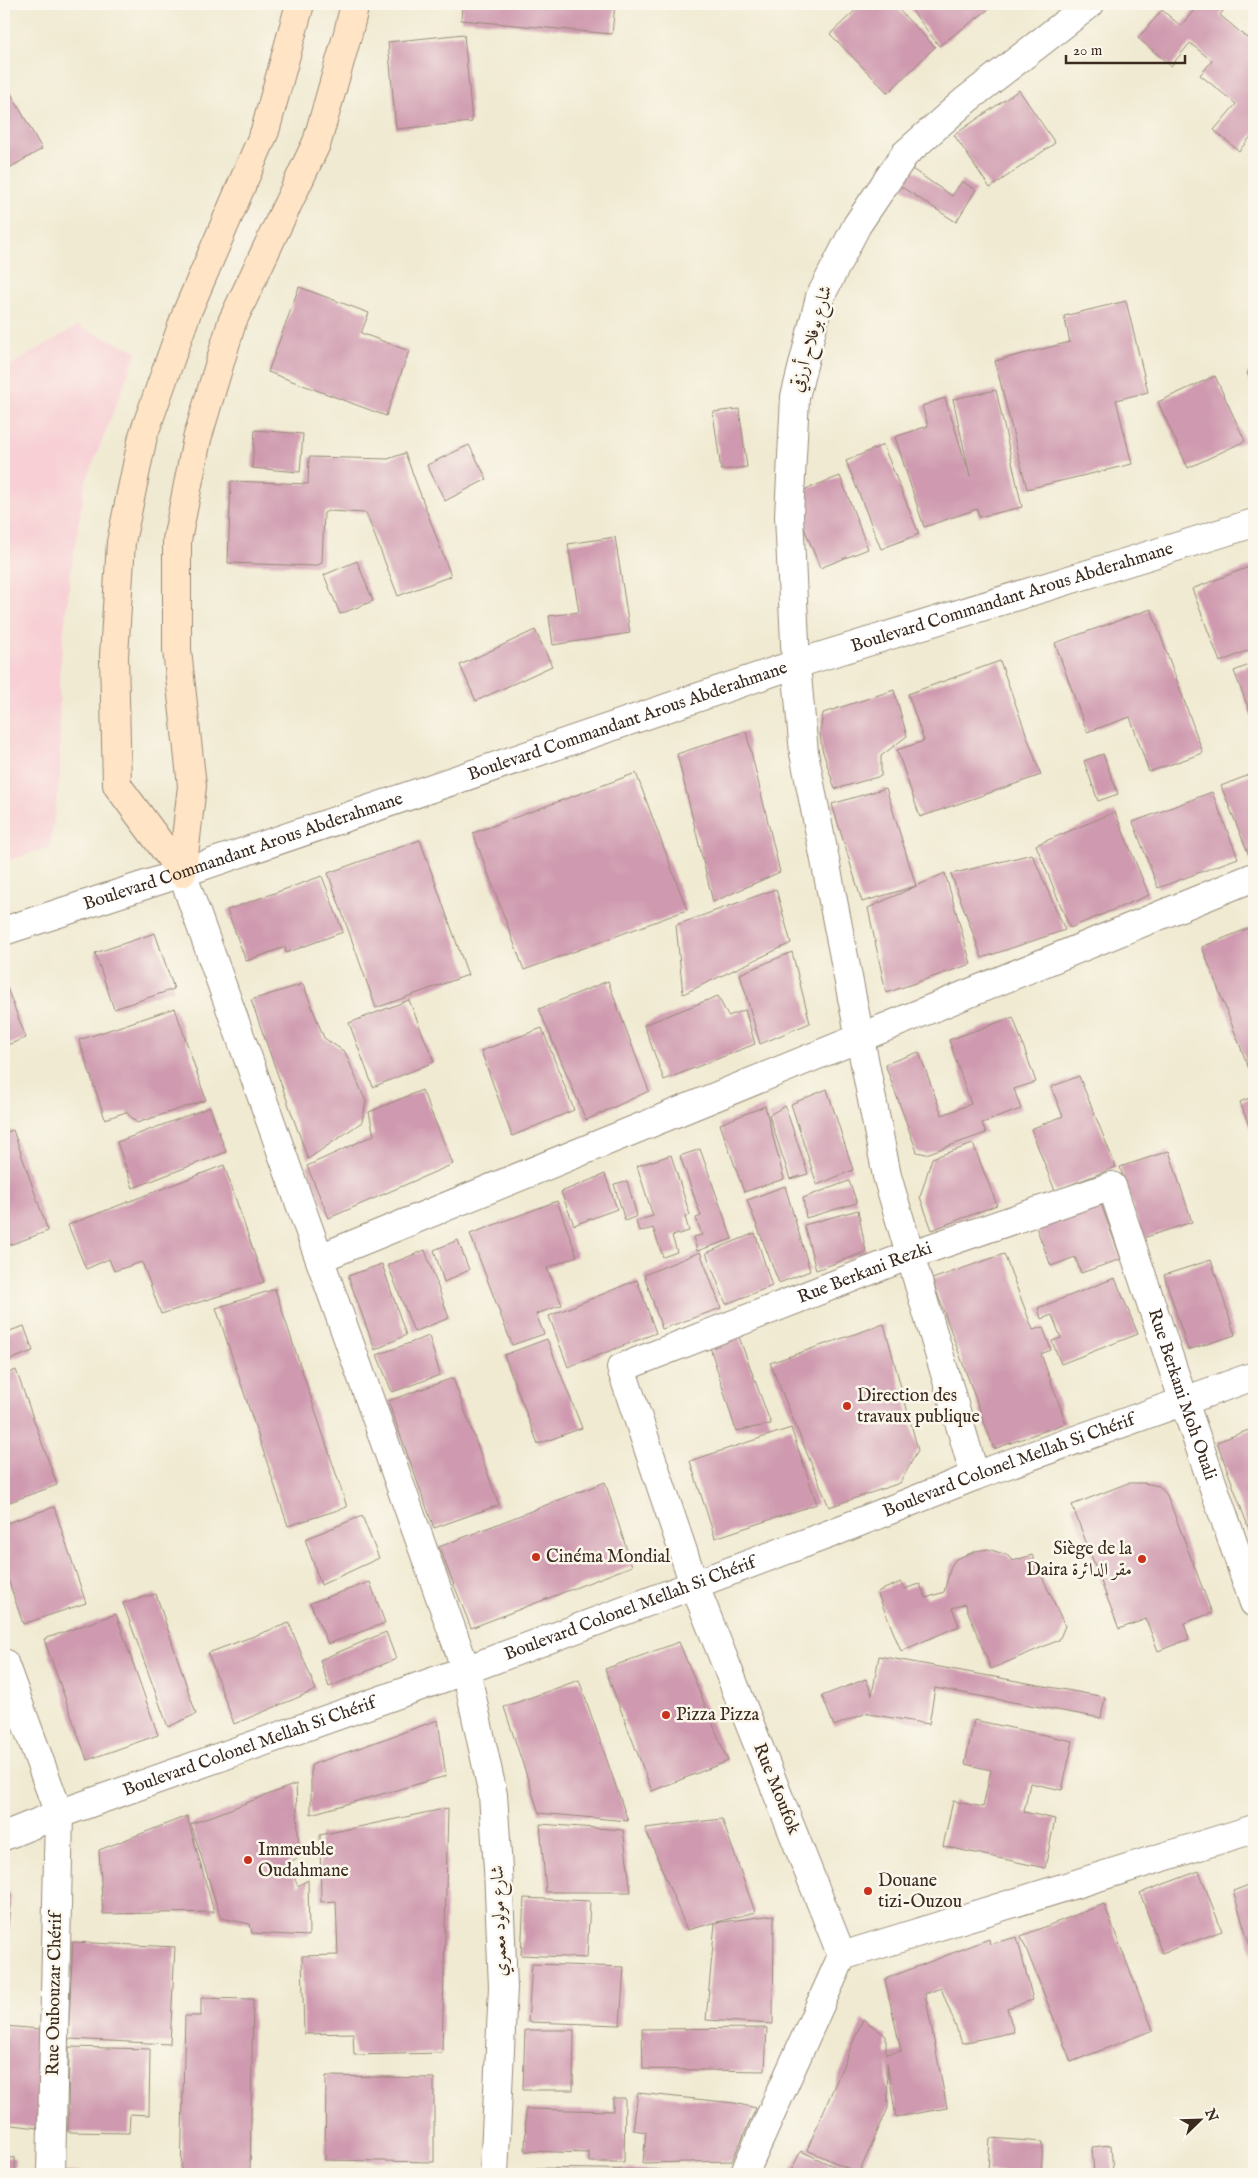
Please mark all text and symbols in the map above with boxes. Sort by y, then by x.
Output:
scale bar [1066,32,1184,64]
text: 20 m [1073,41,1103,60]
street label: شارع بوفلاح أرزقي [783,282,841,396]
street label: Boulevard Commandant Arous Abderahmane [848,537,1176,658]
street label: Boulevard Commandant Arous Abderahmane [465,656,790,786]
street label: Boulevard Commandant Arous Abderahmane [80,787,406,916]
street label: Rue Berkani Rezki [794,1237,935,1309]
street label: Rue Berkani Moh Ouali [1142,1306,1222,1483]
place label: Direction des travaux publique [857,1385,980,1429]
marker: Direction des travaux publique [841,1400,853,1412]
street label: Boulevard Colonel Mellah Si Chérif [880,1407,1141,1523]
place label: Siège de la Daira مقر الدائرة [1026,1538,1132,1582]
place label: Cinéma Mondial [546,1546,670,1569]
street label: Boulevard Colonel Mellah Si Chérif [501,1550,762,1666]
marker: Cinéma Mondial [530,1551,542,1563]
marker: Siège de la Daira مقر الدائرة [1136,1553,1148,1565]
street label: Boulevard Colonel Mellah Si Chérif [120,1690,382,1802]
place label: Pizza Pizza [676,1704,759,1727]
marker: Pizza Pizza [660,1709,672,1721]
street label: Rue Moufok [747,1740,805,1838]
place label: Immeuble Oudahmane [258,1839,349,1883]
marker: Immeuble Oudahmane [242,1854,254,1866]
street label: شارع مولود معمري [487,1865,515,1977]
place label: Douane tizi-Ouzou [878,1870,962,1914]
marker: Douane tizi-Ouzou [862,1885,874,1897]
street label: Rue Oubouzar Chérif [42,1909,68,2076]
north arrow [1176,2096,1226,2146]
text: N [1200,2105,1222,2124]

